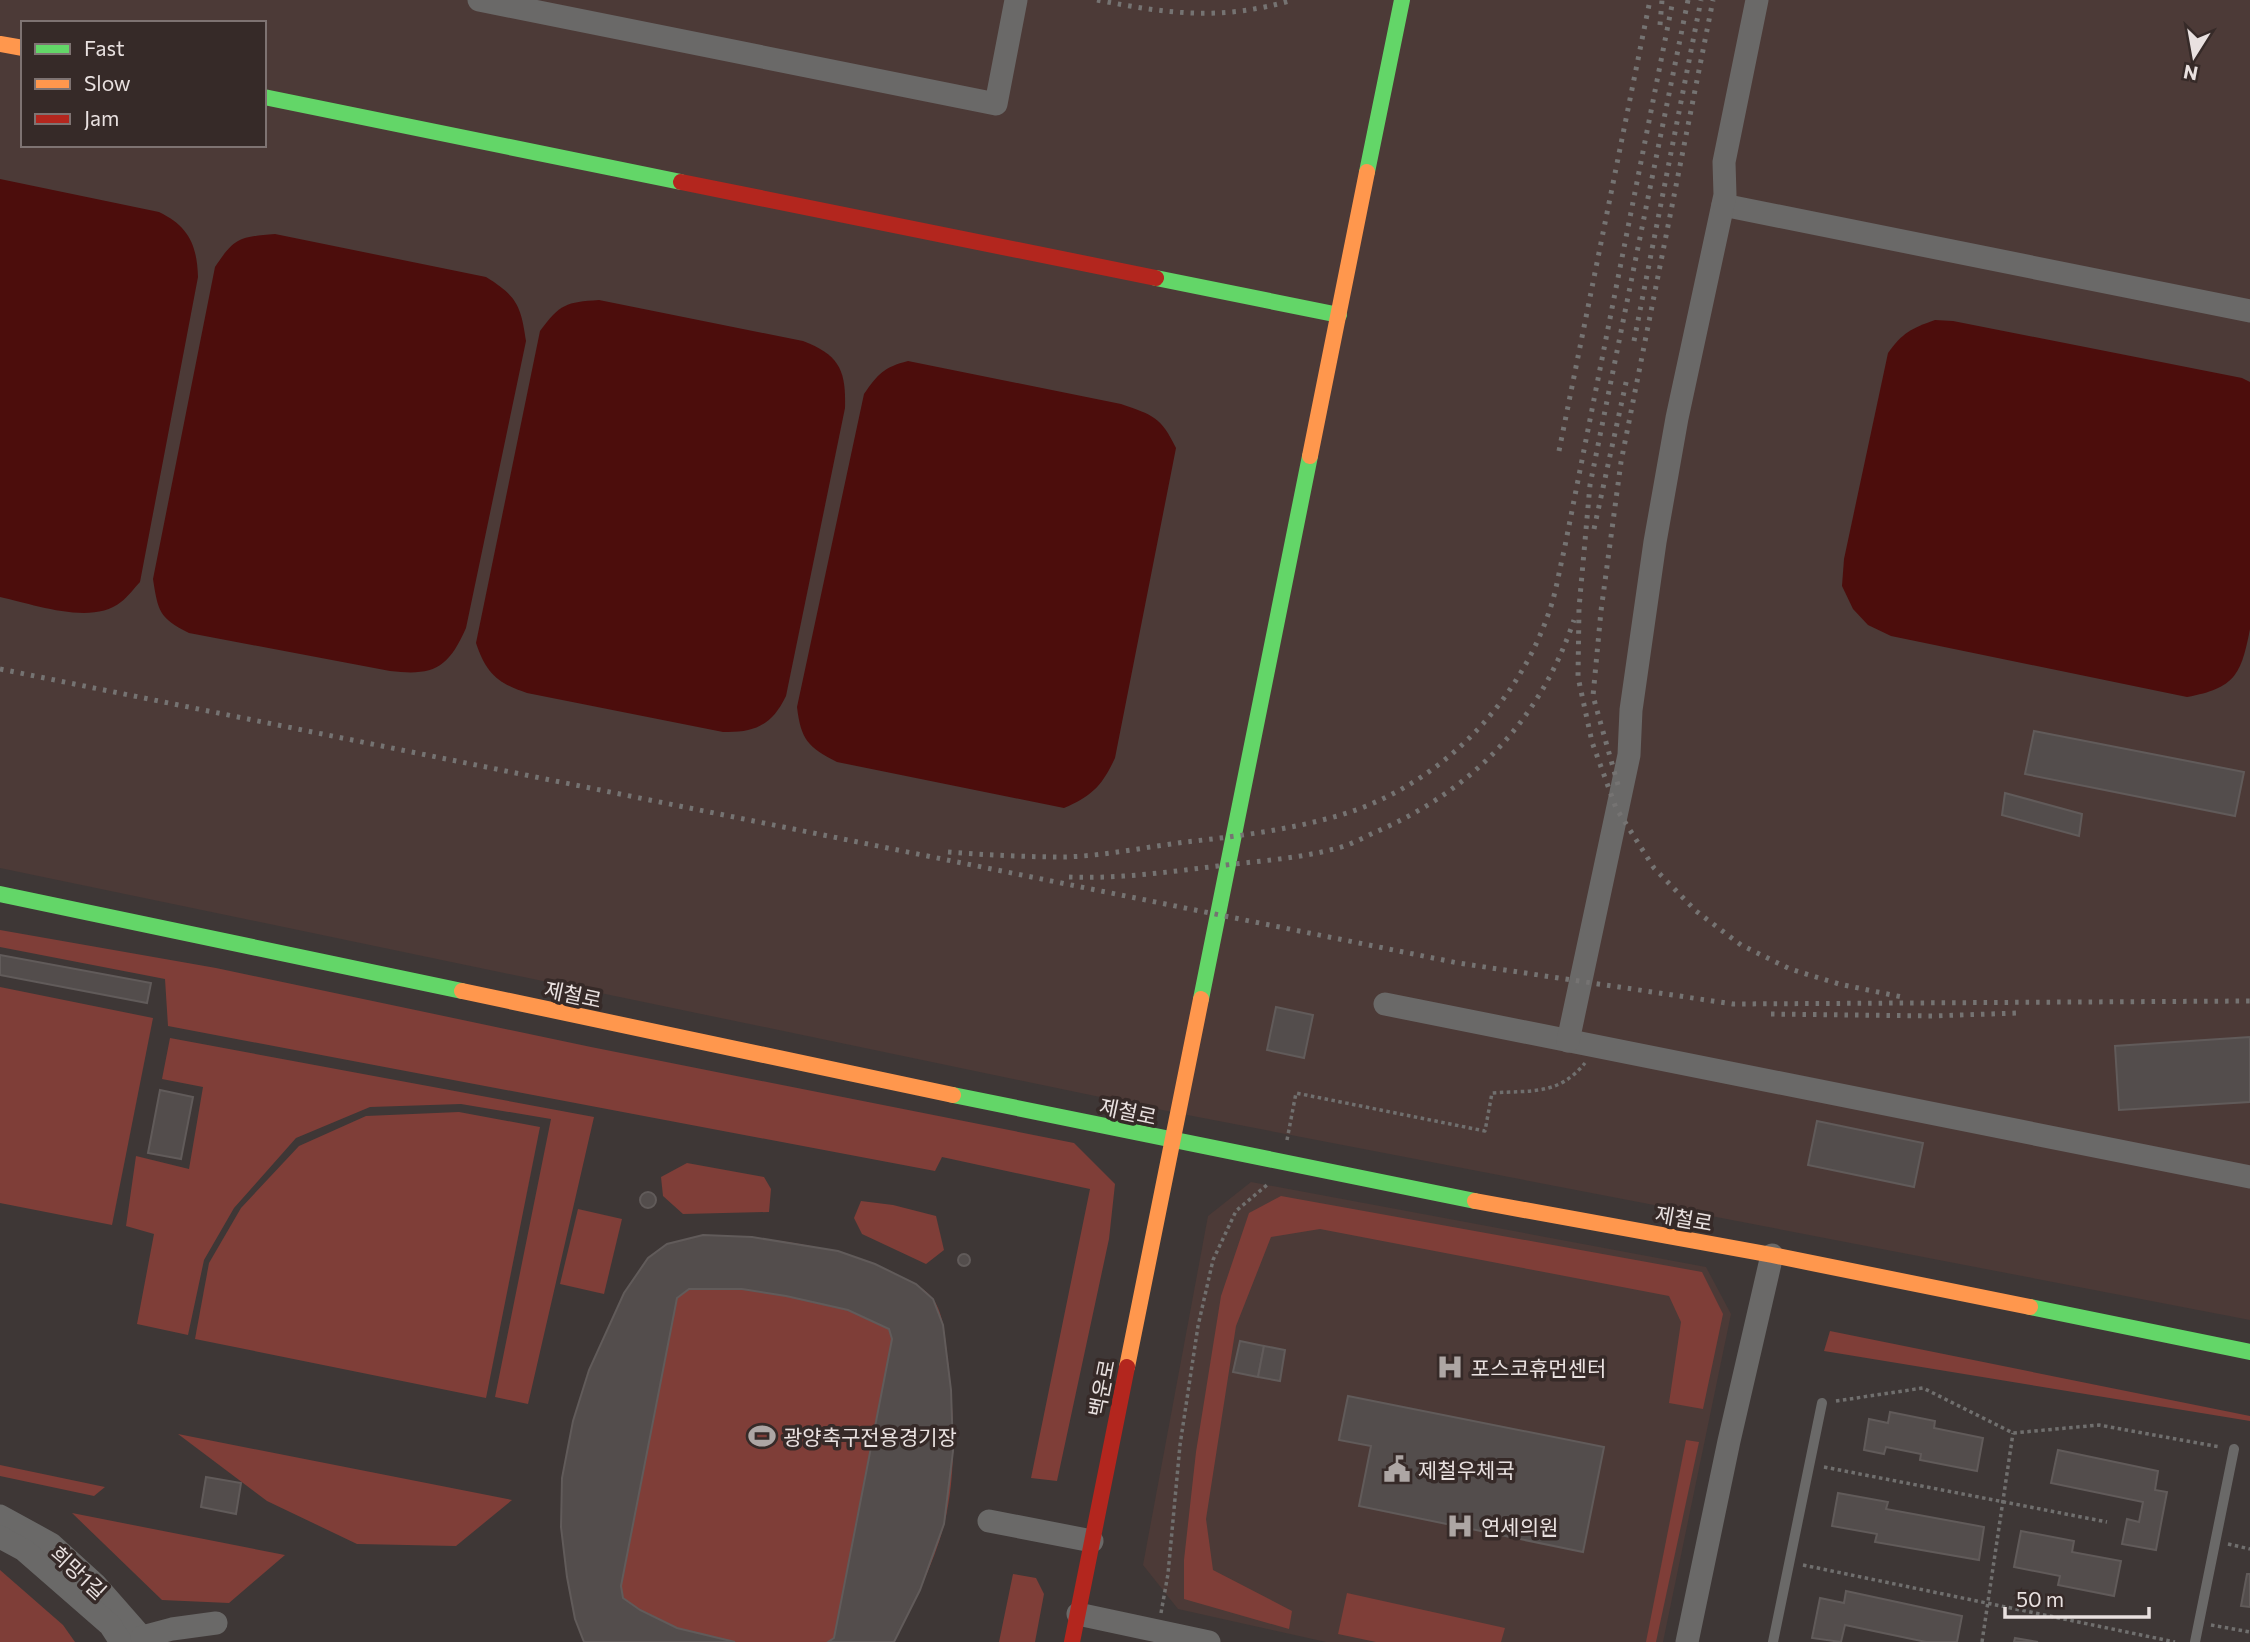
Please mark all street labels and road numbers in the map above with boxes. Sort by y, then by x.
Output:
street label: 제철로 [542,976,604,1012]
street label: 제철로 [1097,1093,1159,1129]
street label: 제철로 [1653,1201,1715,1235]
street label: 백운로 [1083,1357,1119,1419]
street label: 희망1길 [46,1540,112,1604]

